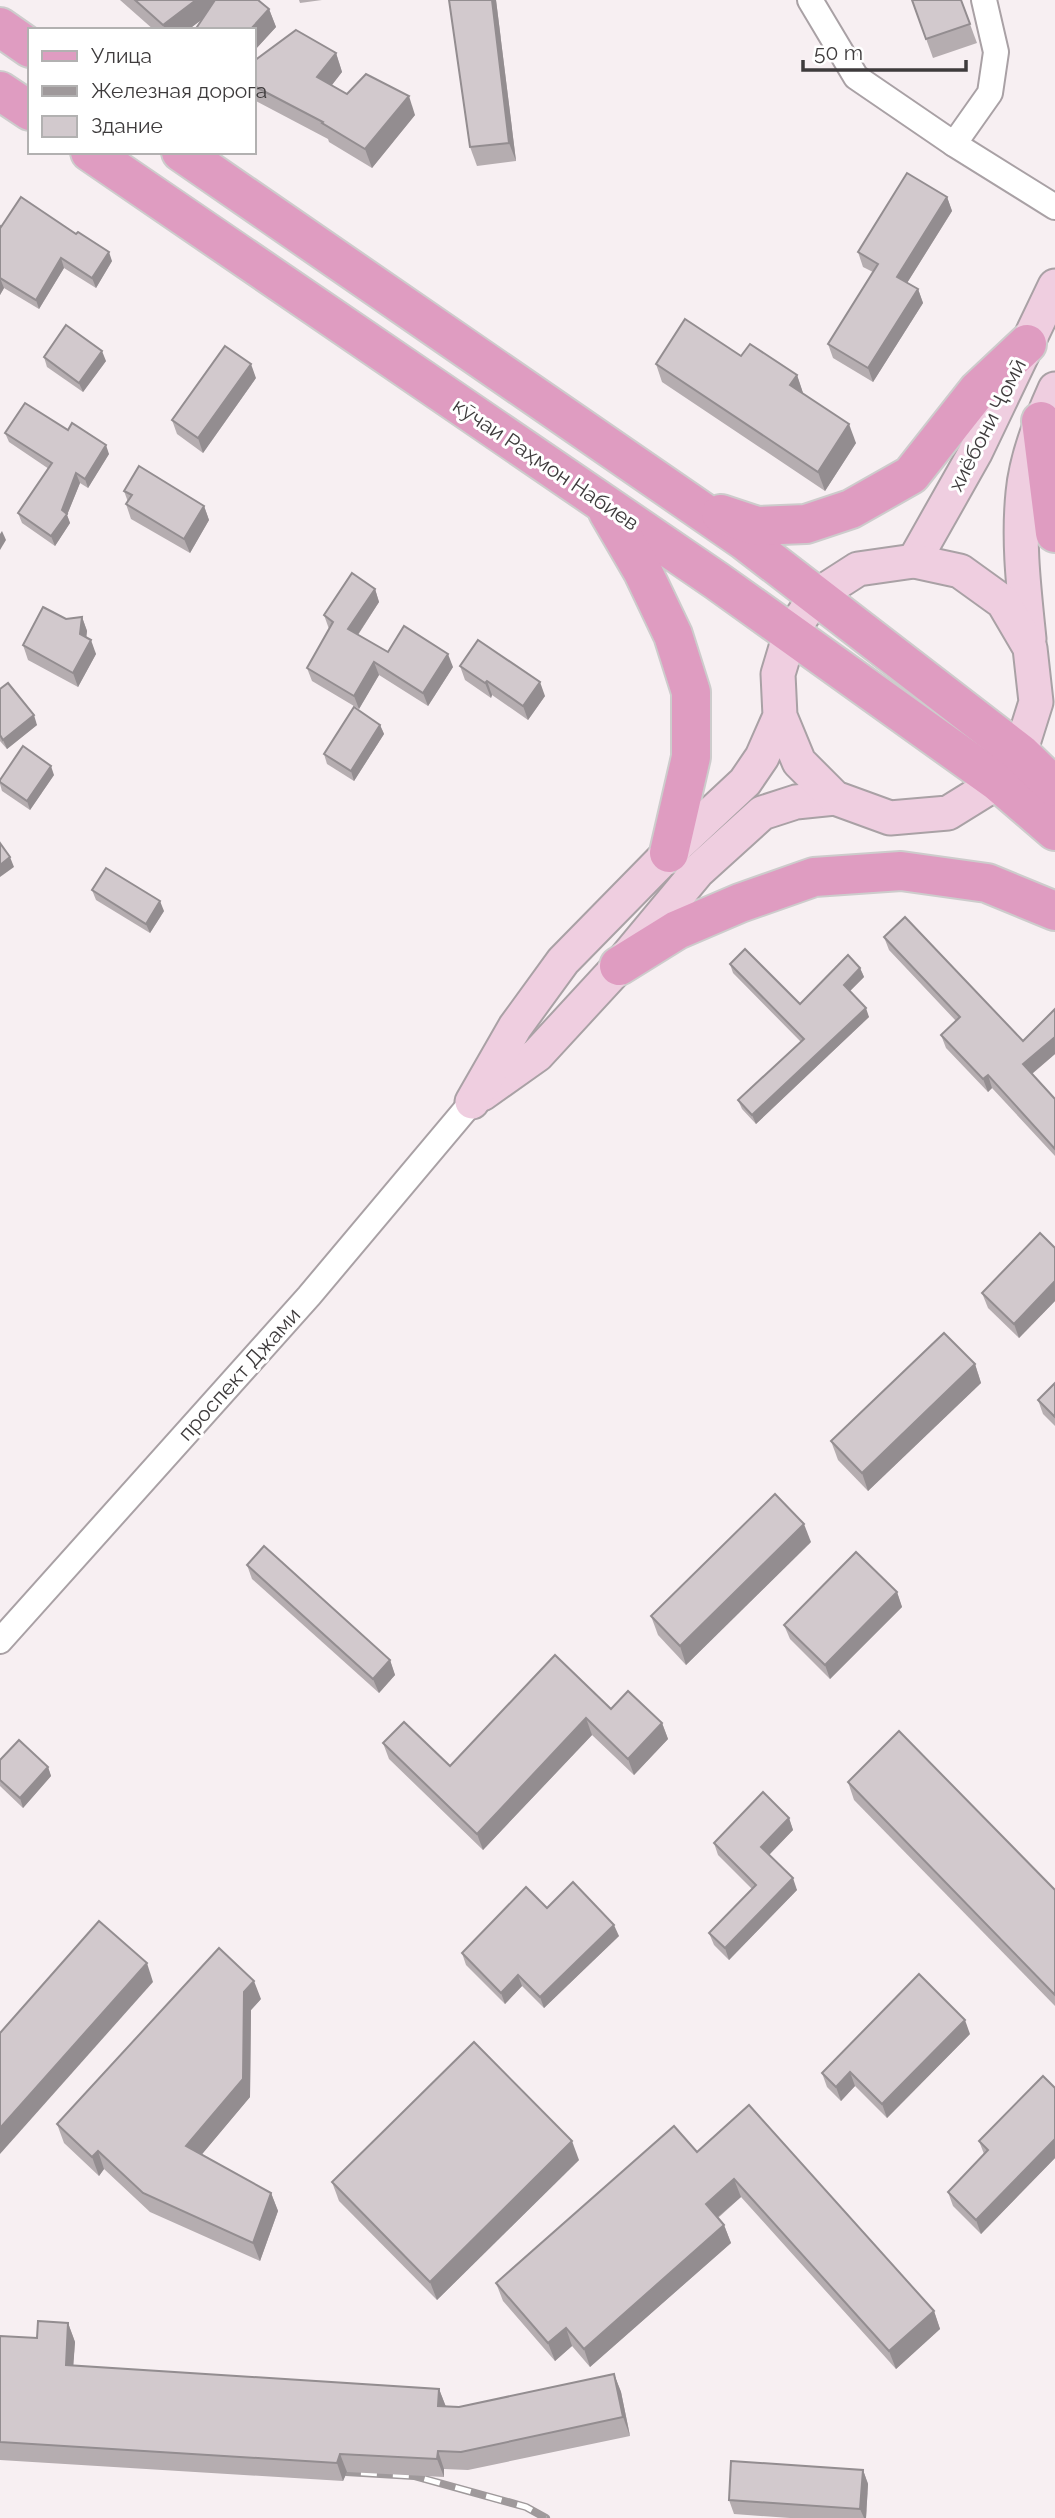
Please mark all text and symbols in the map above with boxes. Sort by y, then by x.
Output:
legend [28,28,256,154]
scale bar [803,28,966,72]
text: 50 m [814,40,863,65]
text: Улица [91,43,152,68]
text: Железная дорога [91,78,267,103]
text: Здание [91,113,163,138]
street label: хиёбони Ҷомӣ [943,355,1031,495]
street label: кӯчаи Раҳмон Набиев [448,393,644,535]
street label: проспект Джами [173,1302,305,1446]

